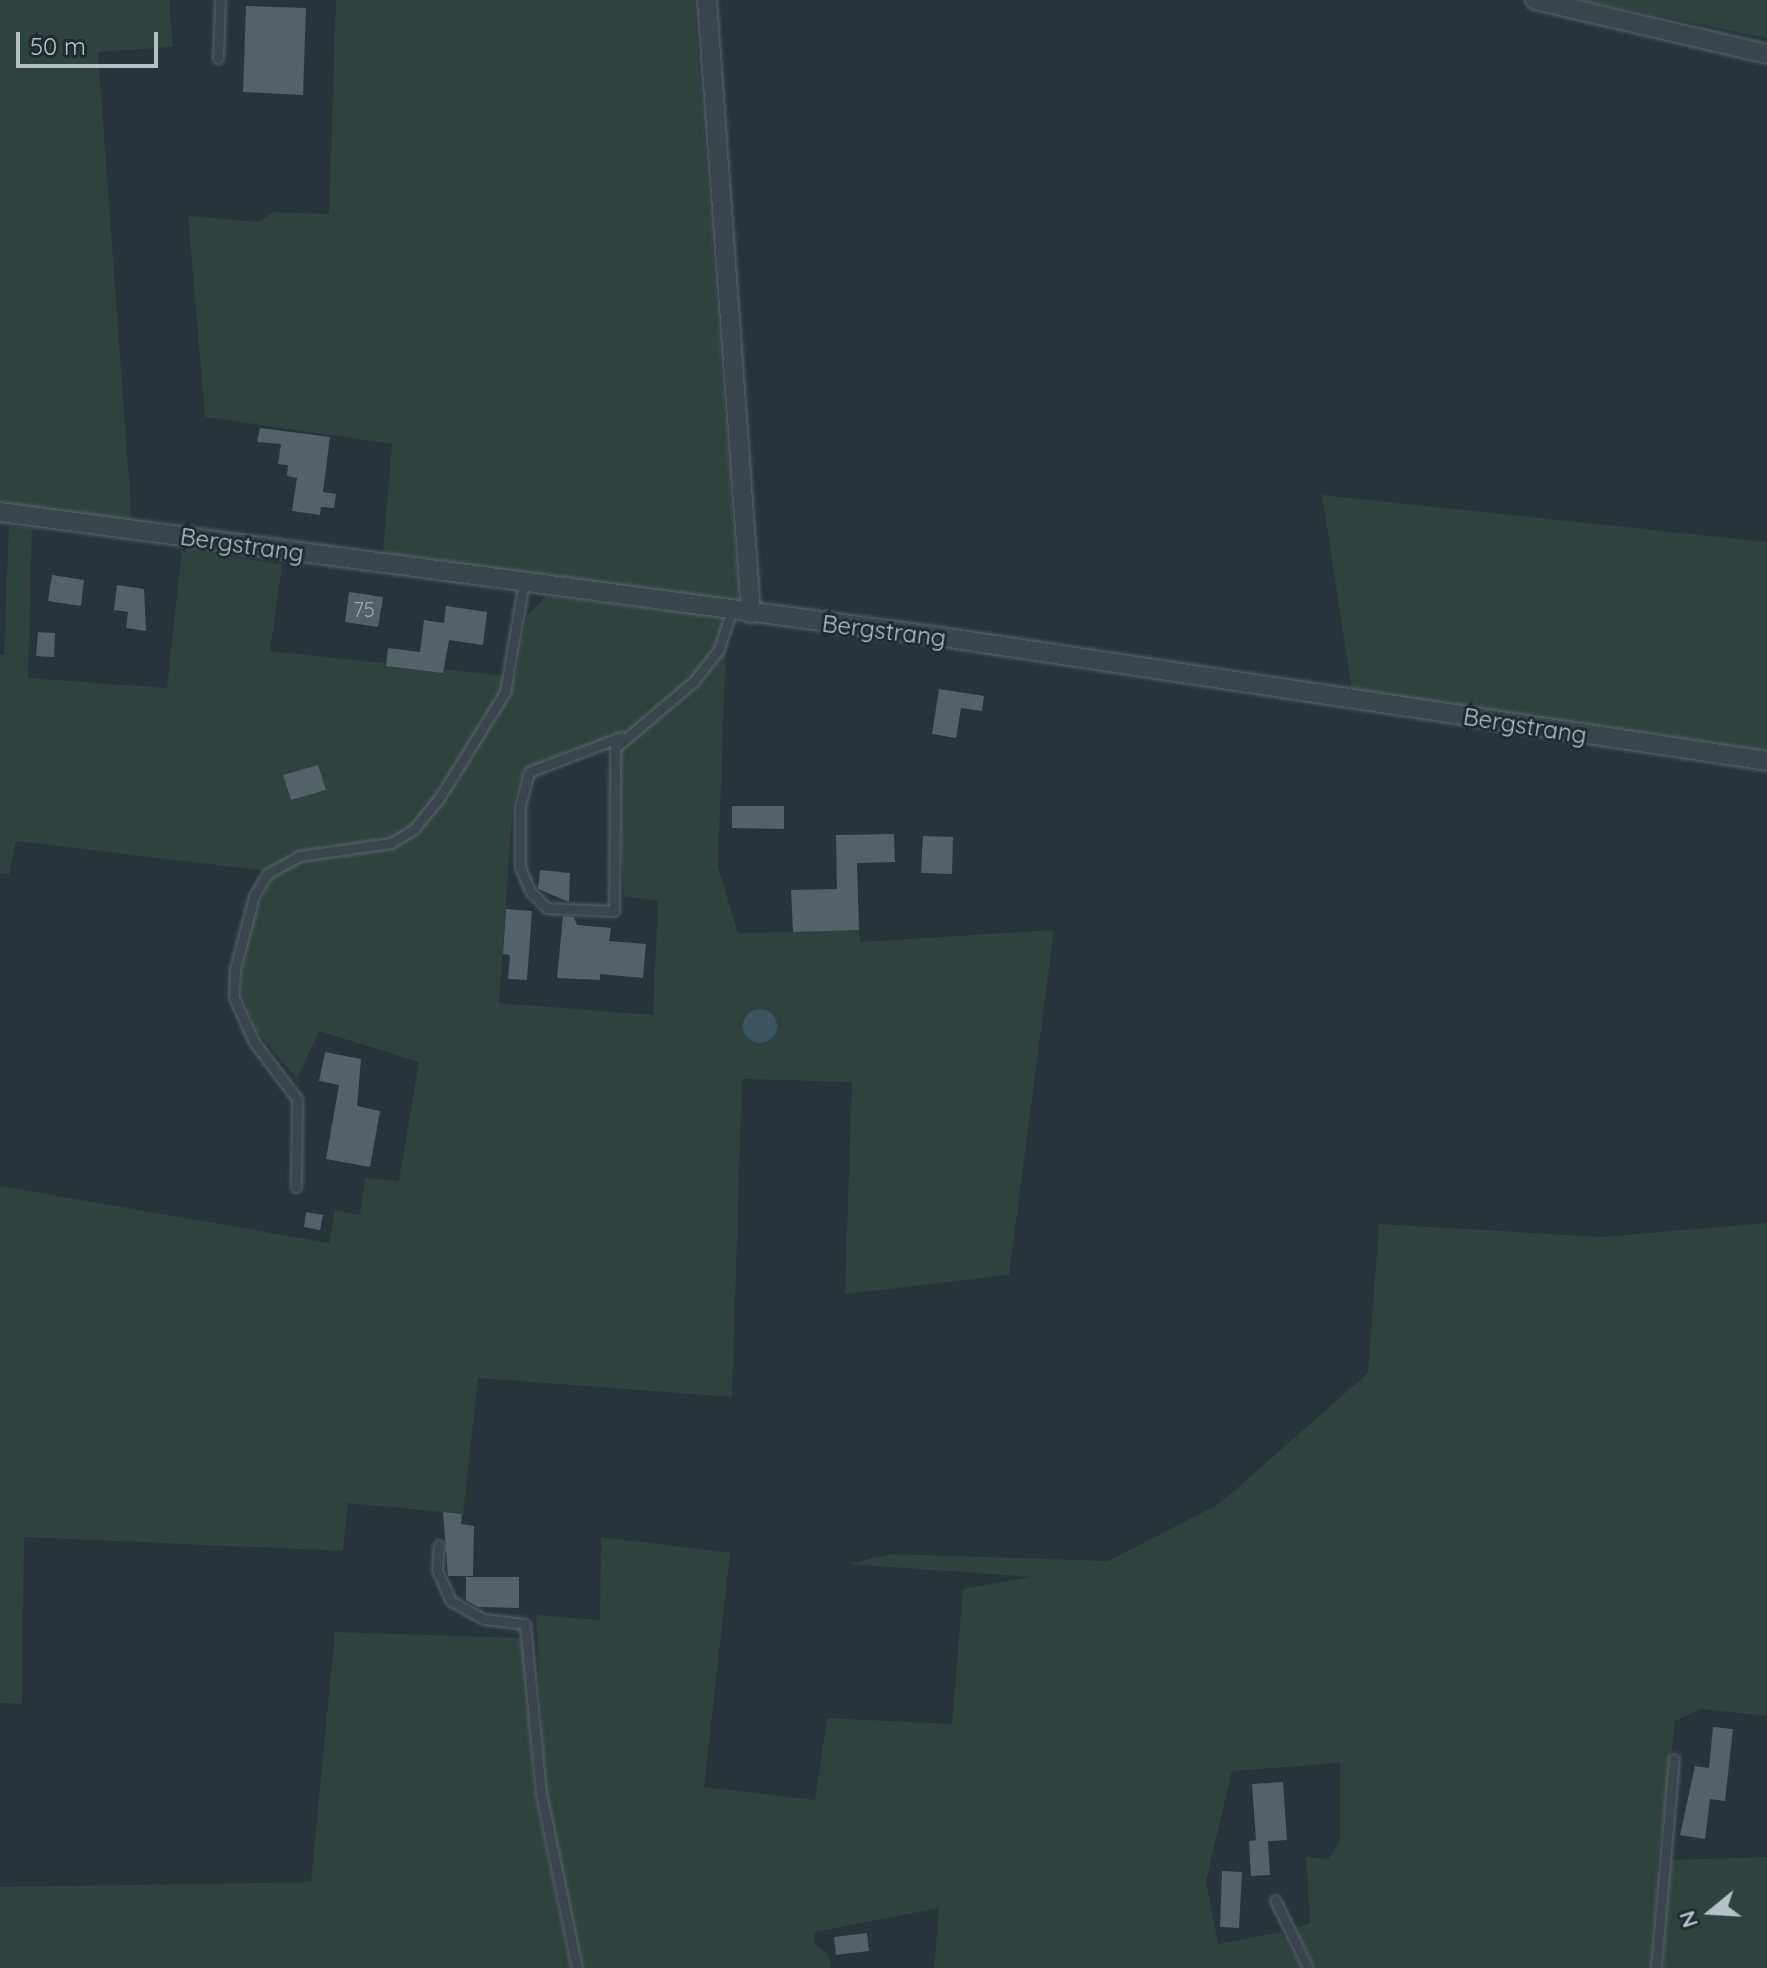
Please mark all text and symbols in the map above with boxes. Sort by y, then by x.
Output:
scale bar [20,16,162,66]
text: 50 m [30,31,86,61]
street label: Bergstrang [178,522,306,568]
house number: 75 [353,597,375,621]
street label: Bergstrang [820,609,948,653]
street label: Bergstrang [1461,702,1589,750]
north arrow [1671,1872,1751,1952]
text: N [1672,1907,1704,1931]

